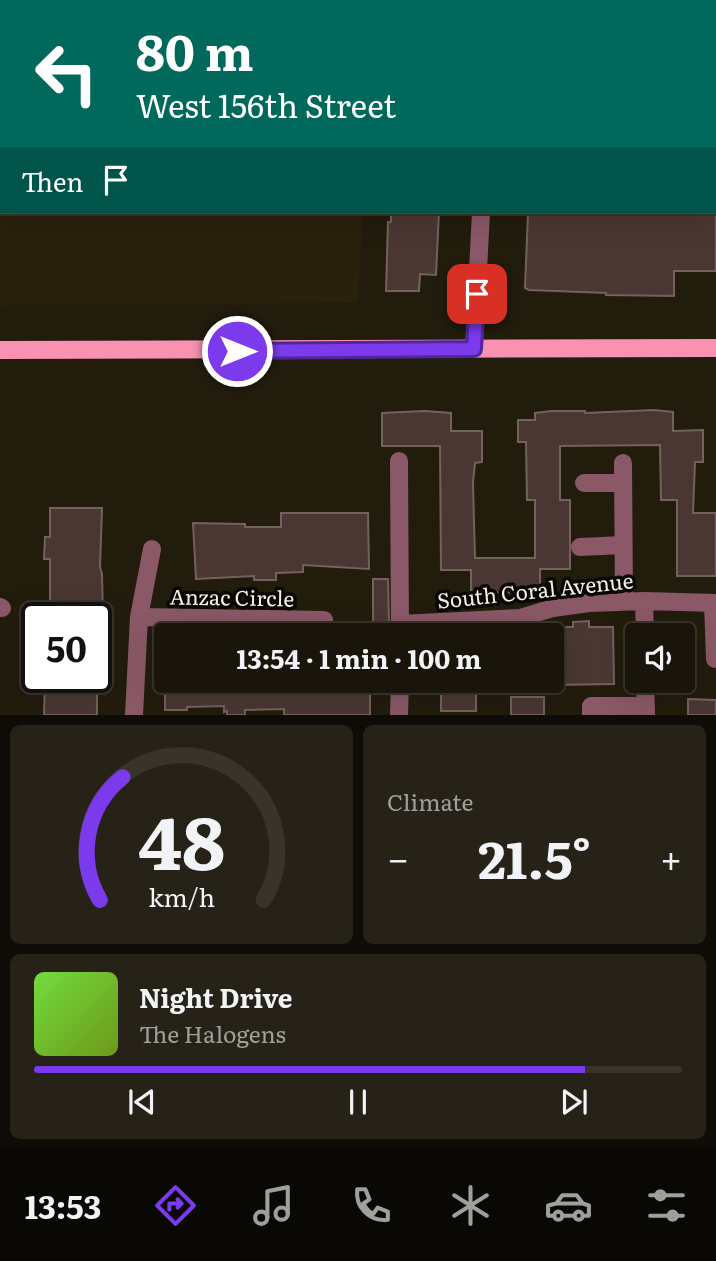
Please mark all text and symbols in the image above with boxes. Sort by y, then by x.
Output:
text: 80 m [136,13,254,86]
icon: left [21,28,112,119]
text: West 156th Street [136,80,396,128]
text: Then [21,161,83,200]
icon: arrive [97,161,135,199]
pin [447,264,507,324]
icon: arrive [458,275,496,313]
position arrow [200,314,274,388]
street label: South Coral Avenue [435,563,635,615]
street label: Anzac Circle [170,579,295,613]
speed limit sign: 50 [21,602,112,693]
map controls [625,623,695,693]
button: sound [625,623,695,693]
text: 13:54 · 1 min · 100 m [237,638,481,677]
text: Climate [387,784,473,818]
text: 48 [138,785,225,893]
text: 21.5° [478,818,591,895]
text: − [387,828,409,885]
text: + [660,828,682,885]
text: km/h [148,878,215,915]
text: Night Drive [139,977,293,1016]
text: The Halogens [139,1016,286,1050]
icon: previous [123,1083,161,1121]
icon: pause [339,1083,377,1121]
icon: next [555,1083,593,1121]
text: 13:53 [25,1181,101,1229]
icon: directions [151,1181,200,1230]
icon: music [249,1181,298,1230]
icon: phone [347,1181,396,1230]
icon: climate [446,1181,495,1230]
icon: car [544,1181,593,1230]
icon: filters [642,1181,691,1230]

